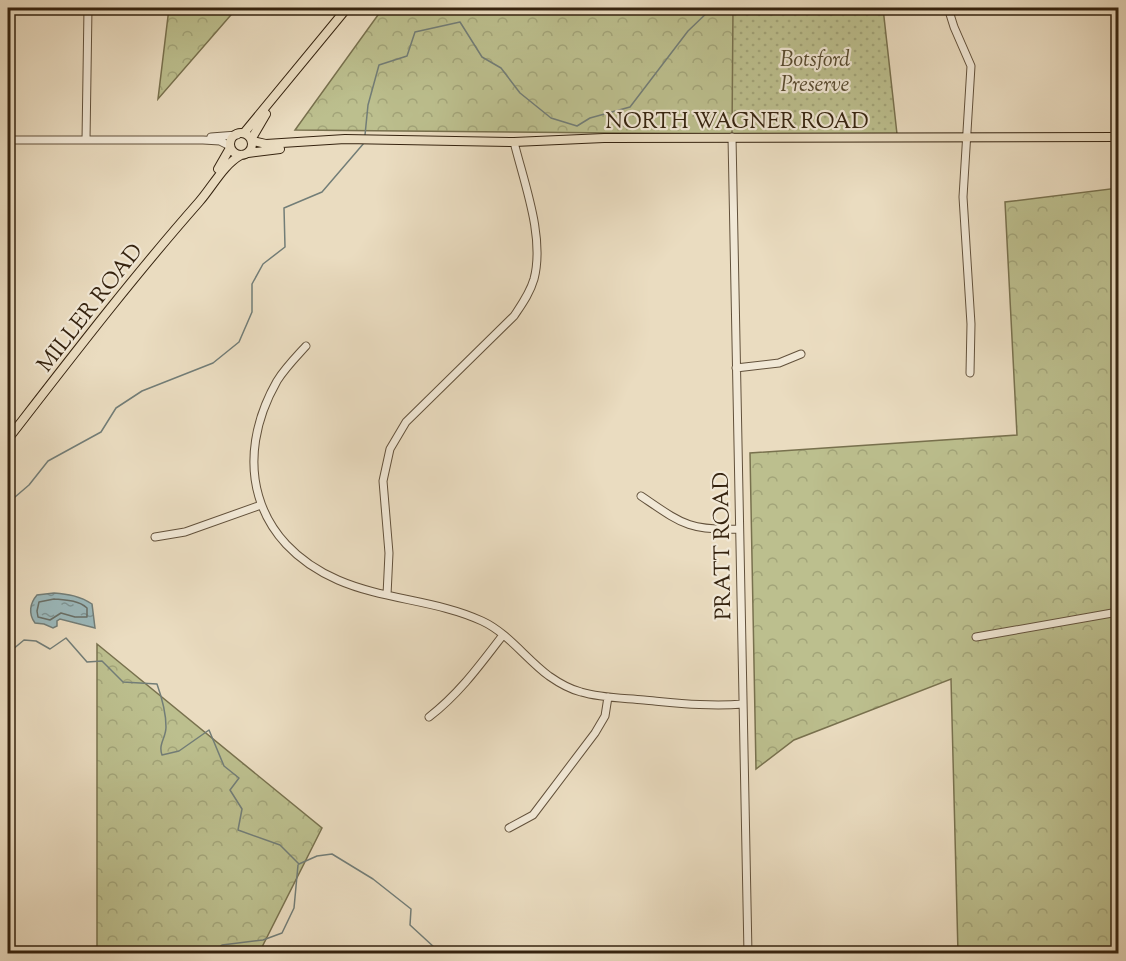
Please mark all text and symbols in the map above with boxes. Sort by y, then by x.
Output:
park label: Botsford Preserve [780,45,850,102]
street label: NORTH WAGNER ROAD [605,107,869,139]
street label: MILLER ROAD [31,238,152,380]
street label: PRATT ROAD [707,472,741,620]

